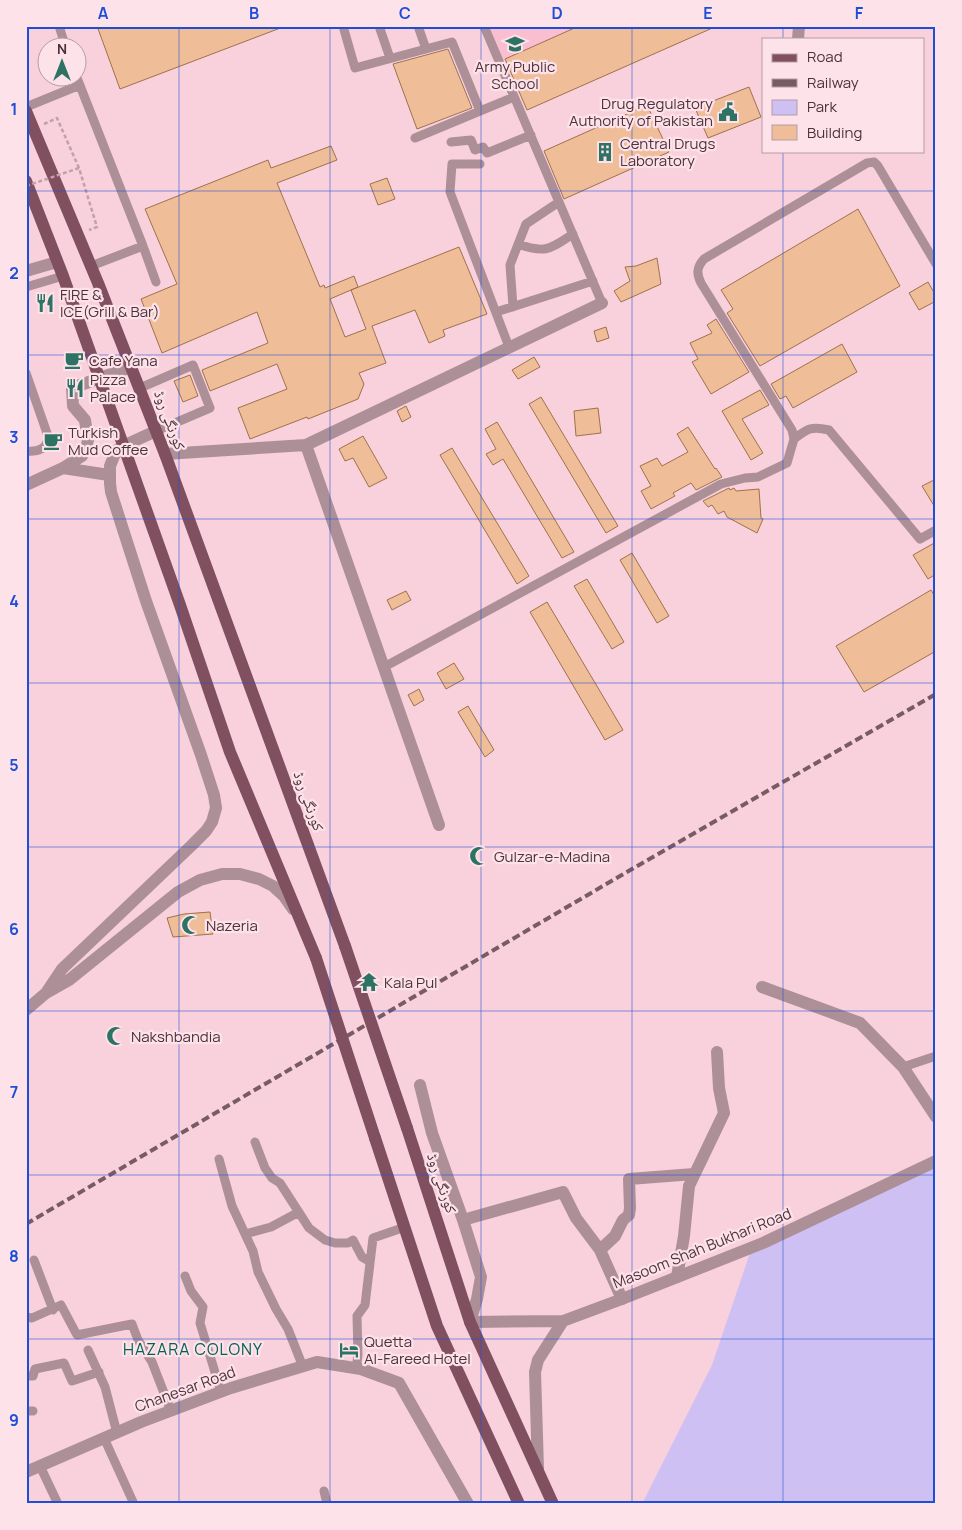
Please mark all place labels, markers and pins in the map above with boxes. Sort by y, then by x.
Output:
school or university icon: Army Public School [504,33,526,55]
place label: Army Public School [475,56,555,94]
place label: Drug Regulatory Authority of Pakistan [569,93,713,131]
public building icon: Drug Regulatory Authority of Pakistan [717,101,739,123]
place label: Central Drugs Laboratory [620,133,715,171]
building icon: Central Drugs Laboratory [594,141,616,163]
place label: FIRE & ICE(Grill & Bar) [60,284,160,322]
restaurant icon: FIRE & ICE(Grill & Bar) [34,292,56,314]
cafe icon: Cafe Yana [63,349,85,371]
place label: Cafe Yana [89,350,158,371]
place label: Pizza Palace [90,369,136,407]
restaurant icon: Pizza Palace [64,377,86,399]
place label: Turkish Mud Coffee [68,422,148,460]
cafe icon: Turkish Mud Coffee [42,430,64,452]
mosque icon: Gulzar-e-Madina [468,845,490,867]
place label: Gulzar-e-Madina [494,846,610,867]
mosque icon: Nazeria [180,914,202,936]
place label: Nazeria [206,915,258,936]
temple icon: Kala Pul [358,971,380,993]
place label: Kala Pul [384,972,438,993]
mosque icon: Nakshbandia [105,1025,127,1047]
place label: Nakshbandia [131,1026,220,1047]
place label: Quetta Al-Fareed Hotel [364,1331,471,1369]
hotel icon: Quetta Al-Fareed Hotel [338,1339,360,1361]

